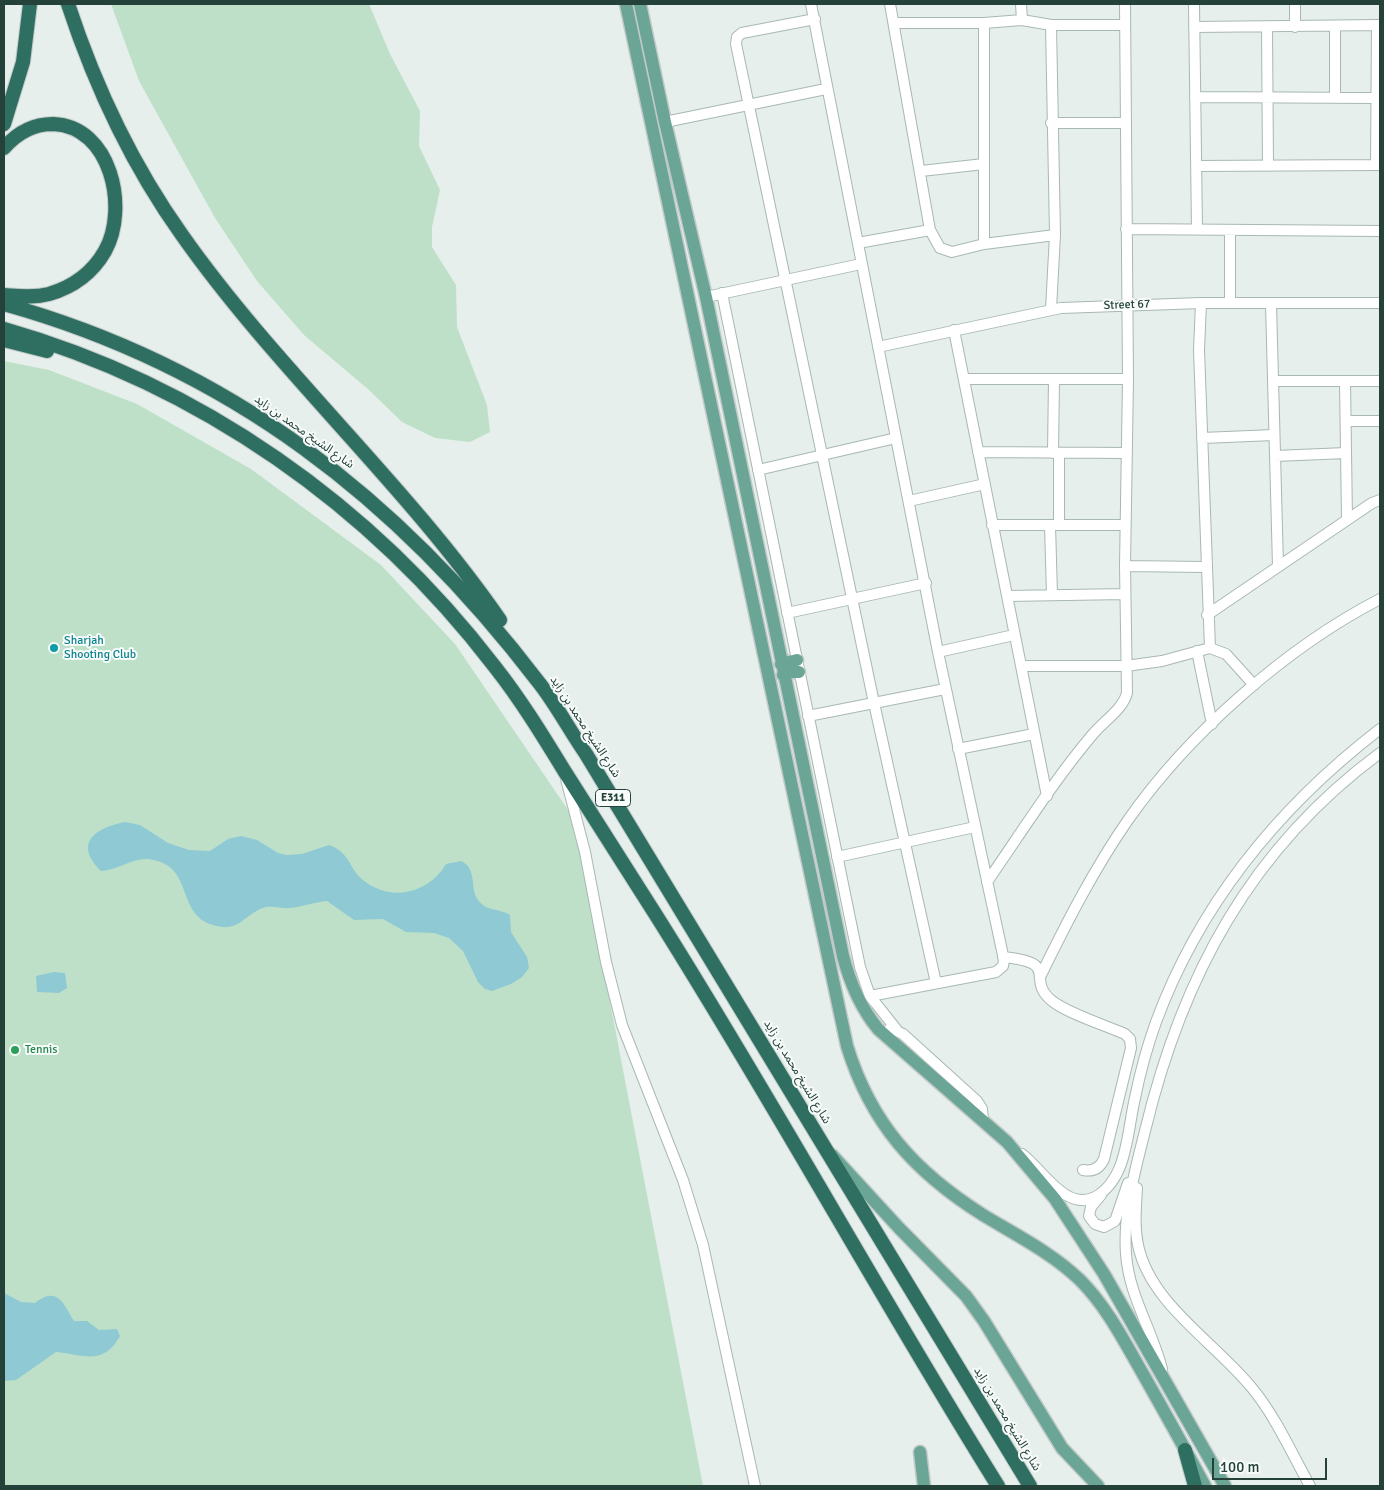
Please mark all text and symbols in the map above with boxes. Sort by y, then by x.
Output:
street label: Street 67 [1103,297,1151,313]
street label: شارع الشيخ محمد بن زايد [251,392,357,472]
place label: Sharjah Shooting Club [64,634,136,662]
marker: Sharjah Shooting Club [48,642,60,654]
street label: شارع الشيخ محمد بن زايد [547,673,623,781]
road number: E311 [596,790,630,806]
street label: شارع الشيخ محمد بن زايد [760,1017,834,1127]
place label: Tennis [25,1043,58,1057]
marker: Tennis [9,1044,21,1056]
street label: شارع الشيخ محمد بن زايد [970,1364,1044,1474]
scale bar [1214,1448,1329,1480]
text: 100 m [1220,1458,1260,1476]

